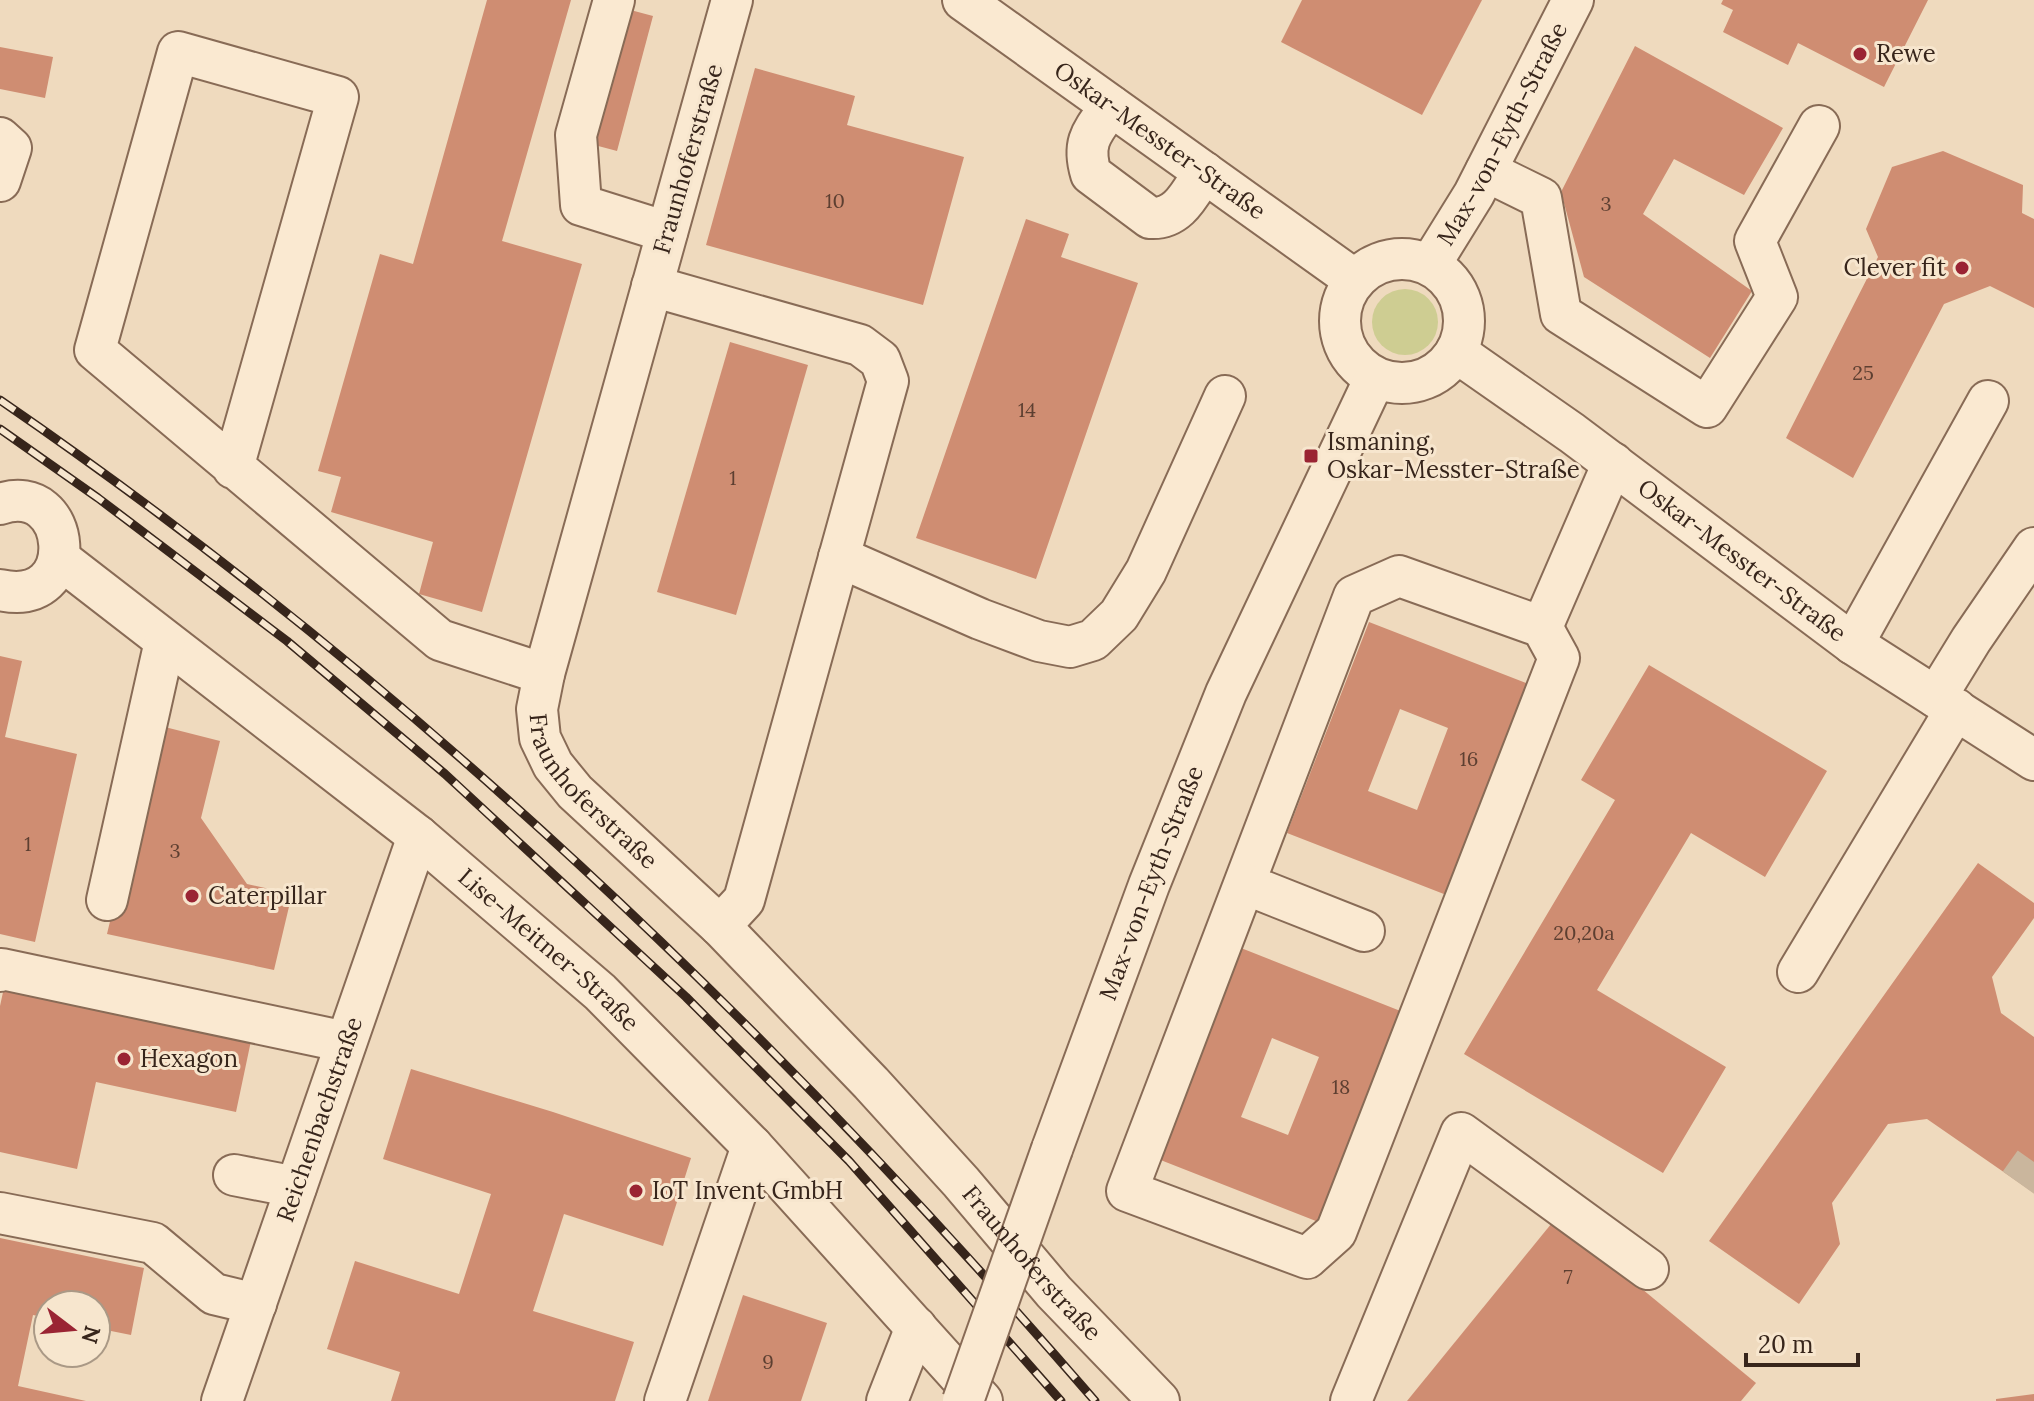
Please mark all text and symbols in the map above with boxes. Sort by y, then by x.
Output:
street label: Max-von-Eyth-Straße [1430,17,1574,251]
place label: Rewe [1876,38,1936,69]
marker: Rewe [1851,45,1869,63]
street label: Oskar-Messter-Straße [1048,54,1272,226]
street label: Fraunhoferstraße [646,60,729,257]
house number: 10 [825,188,845,213]
house number: 3 [1600,191,1612,216]
place label: Clever fit [1843,252,1947,283]
marker: Clever fit [1953,259,1971,277]
house number: 25 [1852,360,1874,385]
house number: 14 [1018,397,1036,422]
place label: Ismaning, Oskar-Messter-Straße [1327,426,1580,485]
marker: Ismaning, Oskar-Messter-Straße [1302,447,1320,465]
house number: 1 [729,465,737,490]
street label: Oskar-Messter-Straße [1632,472,1853,649]
street label: Fraunhoferstraße [523,712,664,876]
house number: 16 [1460,746,1478,771]
street label: Max-von-Eyth-Straße [1092,761,1210,1004]
house number: 1 [24,831,32,856]
house number: 3 [169,838,181,863]
street label: Lise-Meitner-Straße [452,861,646,1038]
place label: Caterpillar [208,880,327,911]
marker: Caterpillar [183,887,201,905]
house number: 20,20a [1553,920,1615,945]
street label: Reichenbachstraße [269,1012,369,1226]
place label: Hexagon [140,1043,238,1074]
marker: Hexagon [115,1050,133,1068]
house number: 18 [1332,1074,1350,1099]
place label: IoT Invent GmbH [652,1175,843,1206]
street label: Fraunhoferstraße [956,1179,1108,1347]
marker: IoT Invent GmbH [627,1182,645,1200]
house number: 7 [1563,1264,1573,1289]
north arrow [32,1289,112,1369]
scale bar [1746,1317,1858,1367]
text: N [75,1322,107,1347]
text: 20 m [1758,1329,1814,1360]
house number: 9 [762,1349,774,1374]

